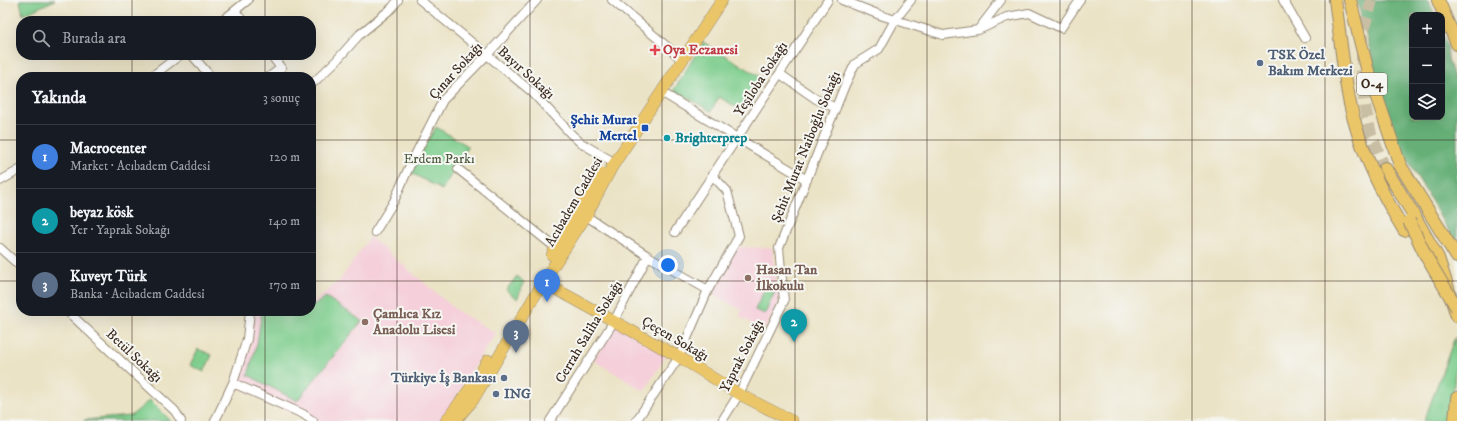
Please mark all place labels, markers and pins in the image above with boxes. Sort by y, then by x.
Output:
place label: Oya Eczanesi [663,41,738,59]
marker: Oya Eczanesi [650,45,660,55]
place label: TSK Özel Bakım Merkezi [1267,46,1353,80]
marker: TSK Özel Bakım Merkezi [1255,58,1265,68]
place label: Şehit Murat Mertel [570,111,638,145]
marker: Şehit Murat Mertel [640,123,650,133]
place label: Brighterprep [675,129,747,147]
marker: Brighterprep [662,133,672,143]
place label: Hasan Tan İlkokulu [756,261,818,295]
pin: 1 [534,269,560,302]
marker: Hasan Tan İlkokulu [743,273,753,283]
place label: Çamlıca Kız Anadolu Lisesi [372,305,456,339]
pin: 2 [781,309,807,342]
marker: Çamlıca Kız Anadolu Lisesi [360,317,370,327]
pin: 3 [503,320,529,353]
place label: Türkiye İş Bankası [390,369,496,387]
marker: Türkiye İş Bankası [499,373,509,383]
place label: ING [504,385,531,403]
marker: ING [491,389,501,399]

